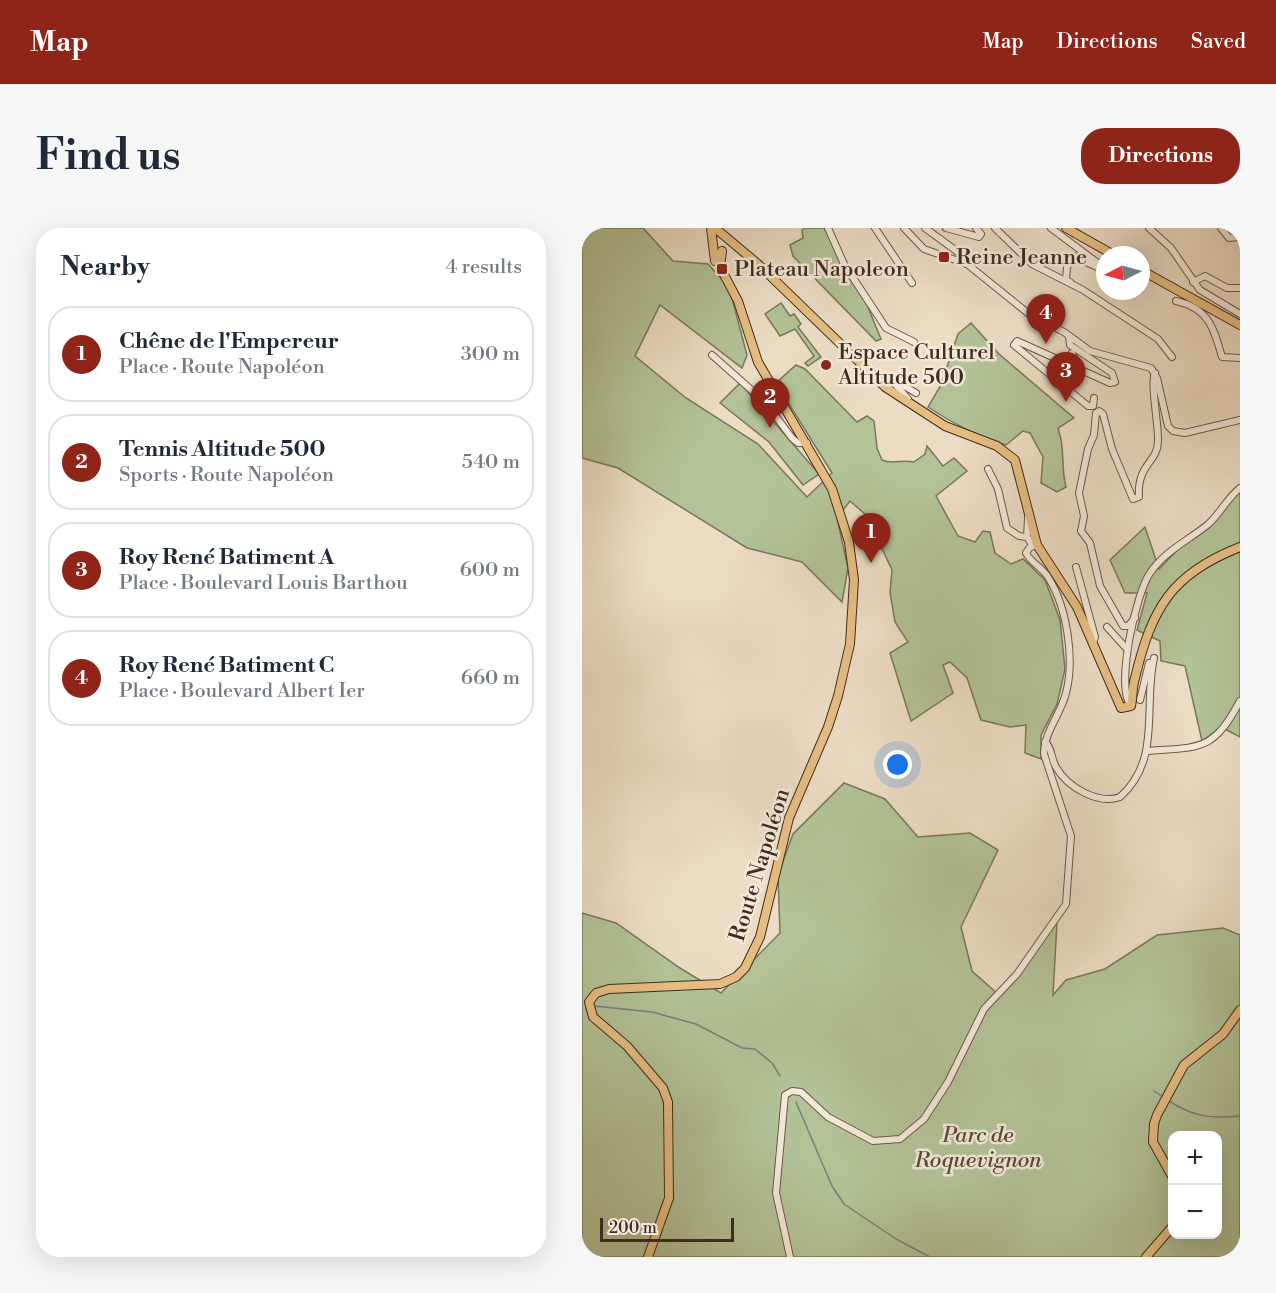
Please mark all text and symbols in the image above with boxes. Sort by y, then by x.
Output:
text: Map [30,25,89,60]
text: Map [982,29,1024,55]
text: Directions [1057,29,1158,55]
text: Saved [1191,29,1246,55]
button: Directions [1081,128,1240,184]
text: Find us [36,130,180,183]
place label: Reine Jeanne [956,244,1087,271]
north arrow [1096,246,1150,300]
marker: Reine Jeanne [937,250,951,264]
text: Nearby [60,251,150,283]
text: 4 results [445,255,522,280]
place label: Plateau Napoleon [734,256,909,283]
marker: Plateau Napoleon [715,262,729,276]
pin: 4 [1026,294,1066,344]
text: Chêne de l'Empereur [119,328,339,355]
place label: Espace Culturel Altitude 500 [837,339,995,391]
text: 1 [77,342,86,367]
text: 300 m [461,342,520,367]
pin: 3 [1046,352,1086,402]
text: Place · Route Napoléon [119,355,325,380]
marker: Espace Culturel Altitude 500 [819,358,833,372]
pin: 2 [750,378,789,428]
text: Tennis Altitude 500 [119,436,325,463]
text: 2 [75,450,88,475]
text: 540 m [462,450,520,475]
text: Sports · Route Napoléon [119,463,334,488]
pin: 1 [852,514,890,563]
text: Roy René Batiment A [119,544,334,571]
text: 3 [75,558,88,583]
text: 600 m [460,558,520,583]
text: Place · Boulevard Louis Barthou [119,571,408,596]
text: Roy René Batiment C [119,652,334,679]
text: 4 [75,666,88,691]
text: 660 m [461,666,520,691]
text: Place · Boulevard Albert Ier [119,679,365,704]
your location [883,750,912,779]
street label: Route Napoléon [724,785,796,945]
park label: Parc de Roquevignon [913,1122,1042,1174]
map controls [1168,1131,1222,1239]
button: + [1168,1131,1222,1185]
button: − [1168,1185,1222,1239]
scale bar [600,1215,734,1242]
text: 200 m [609,1218,657,1238]

